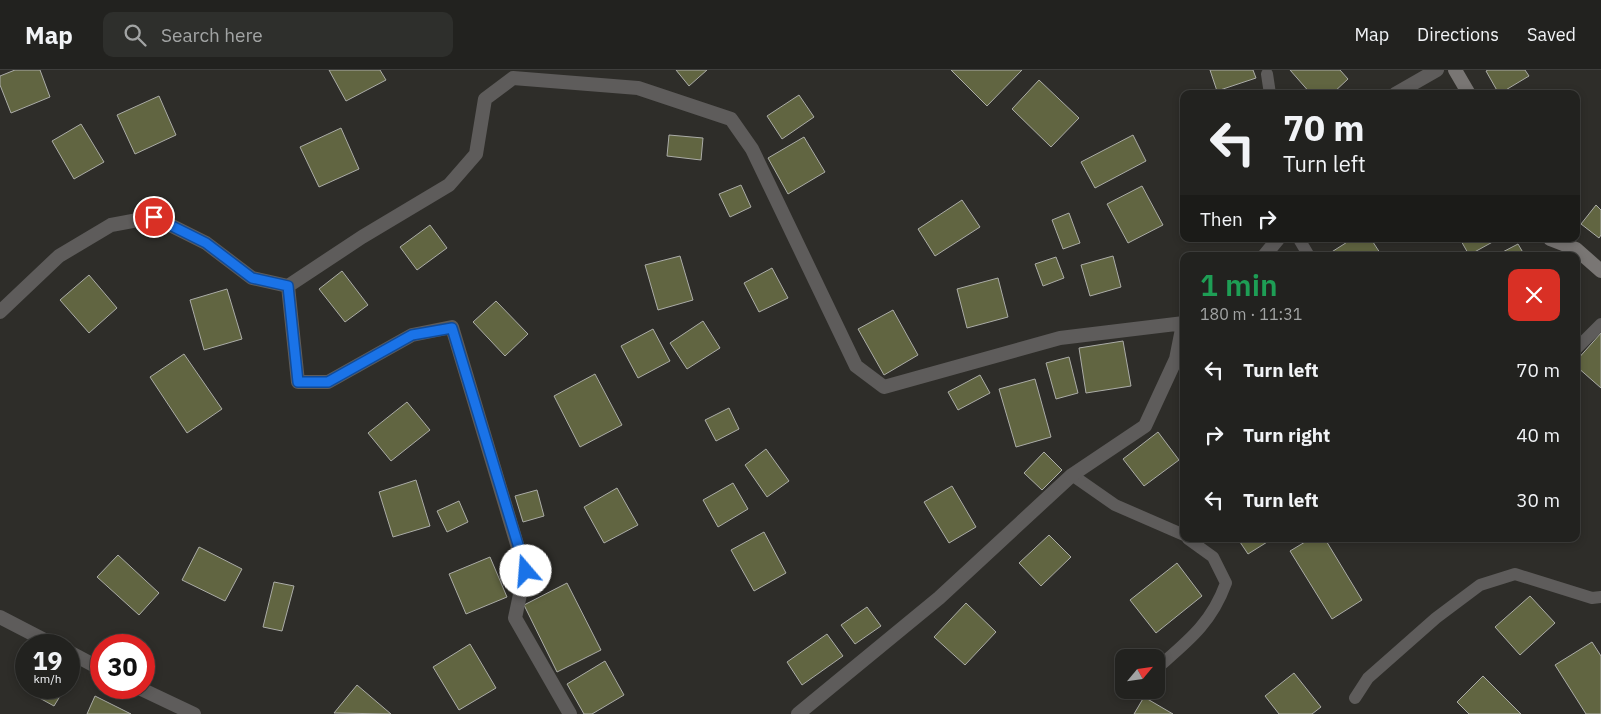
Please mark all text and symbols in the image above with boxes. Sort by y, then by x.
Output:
search box [103,12,453,57]
text: Map [25,19,73,51]
icon: search [121,21,149,49]
text: Search here [161,23,263,47]
text: Map [1354,23,1389,46]
text: Directions [1417,23,1499,46]
text: Saved [1527,23,1576,46]
text: 70 m [1283,105,1365,151]
icon: left [1200,110,1265,175]
text: Turn left [1283,149,1366,178]
pin [133,196,175,238]
icon: arrive [140,203,168,231]
icon: right [1253,205,1281,233]
text: Then [1200,207,1243,231]
text: 1 min [1200,265,1278,304]
button: close [1508,269,1560,321]
text: 180 m · 11:31 [1200,304,1302,324]
icon: left [1200,356,1228,384]
text: Turn left [1243,358,1319,382]
text: 70 m [1516,358,1560,382]
icon: right [1200,421,1228,449]
text: Turn right [1243,423,1330,447]
text: 40 m [1516,423,1560,447]
icon: left [1200,486,1228,514]
text: Turn left [1243,488,1319,512]
text: 30 m [1516,488,1560,512]
position arrow [499,544,551,596]
speed limit sign: 30 [90,634,155,699]
text: 19 [32,644,63,677]
north arrow [1115,649,1165,699]
map controls [1115,649,1165,699]
text: km/h [33,671,62,686]

